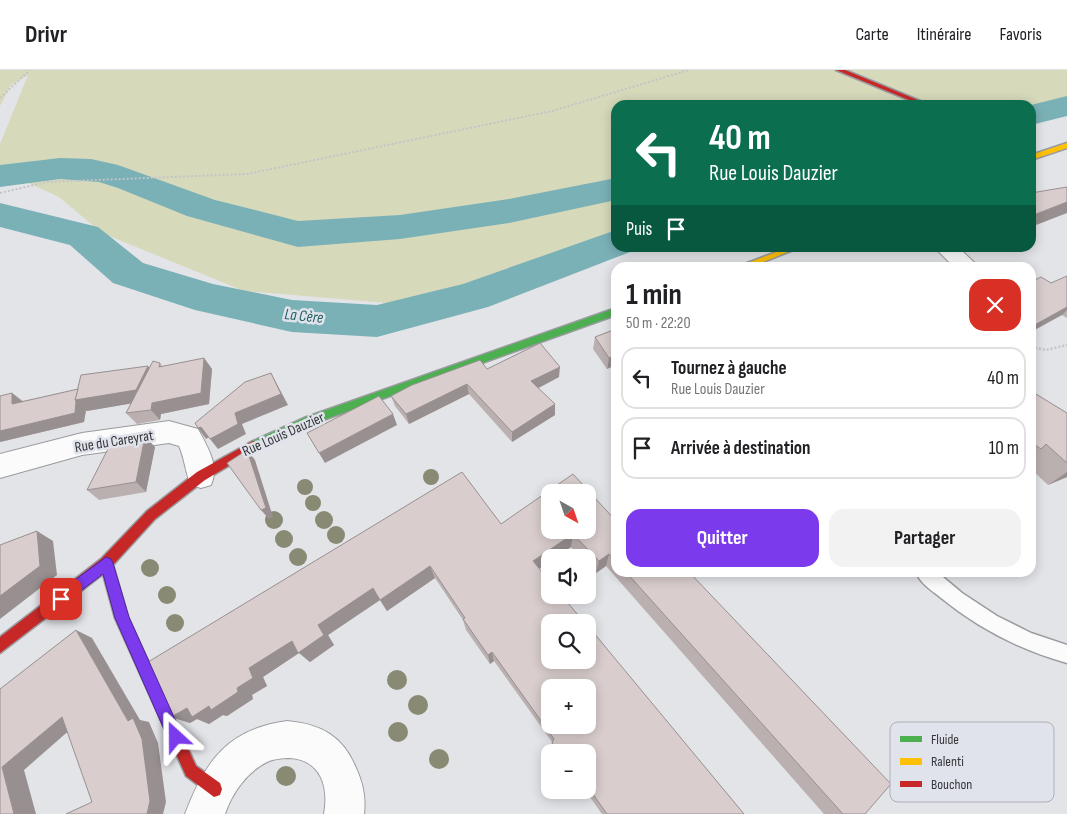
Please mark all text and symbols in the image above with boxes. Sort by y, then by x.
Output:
text: Drivr [25,20,67,49]
text: Carte [855,24,889,45]
text: Itinéraire [917,24,971,45]
text: Favoris [999,24,1042,45]
text: 40 m [709,117,771,160]
icon: left [626,120,691,185]
text: Rue Louis Dauzier [709,160,838,187]
icon: arrive [662,215,690,243]
text: Puis [626,218,652,241]
text: 1 min [626,277,682,313]
button: close [969,279,1021,331]
water label: La Cère [284,305,324,328]
text: 50 m · 22:20 [626,314,691,333]
text: Tournez à gauche [671,357,787,380]
icon: left [628,364,656,392]
text: 40 m [987,367,1019,390]
text: Rue Louis Dauzier [671,380,765,399]
street label: Rue Louis Dauzier [239,408,328,461]
street label: Rue du Careyrat [73,426,155,457]
icon: arrive [628,434,656,462]
text: Arrivée à destination [671,437,811,460]
text: 10 m [989,437,1019,460]
north arrow [541,484,596,539]
map controls [541,484,596,799]
button: Quitter [626,509,819,567]
button: Partager [829,509,1021,567]
button: sound [541,549,596,604]
pin [40,578,82,620]
icon: arrive [47,585,75,613]
button: search [541,614,596,669]
button: + [541,679,596,734]
position arrow [149,710,201,762]
legend [890,722,1054,802]
text: Fluide [931,731,959,748]
button: − [541,744,596,799]
text: Ralenti [931,753,964,770]
text: Bouchon [931,776,972,793]

